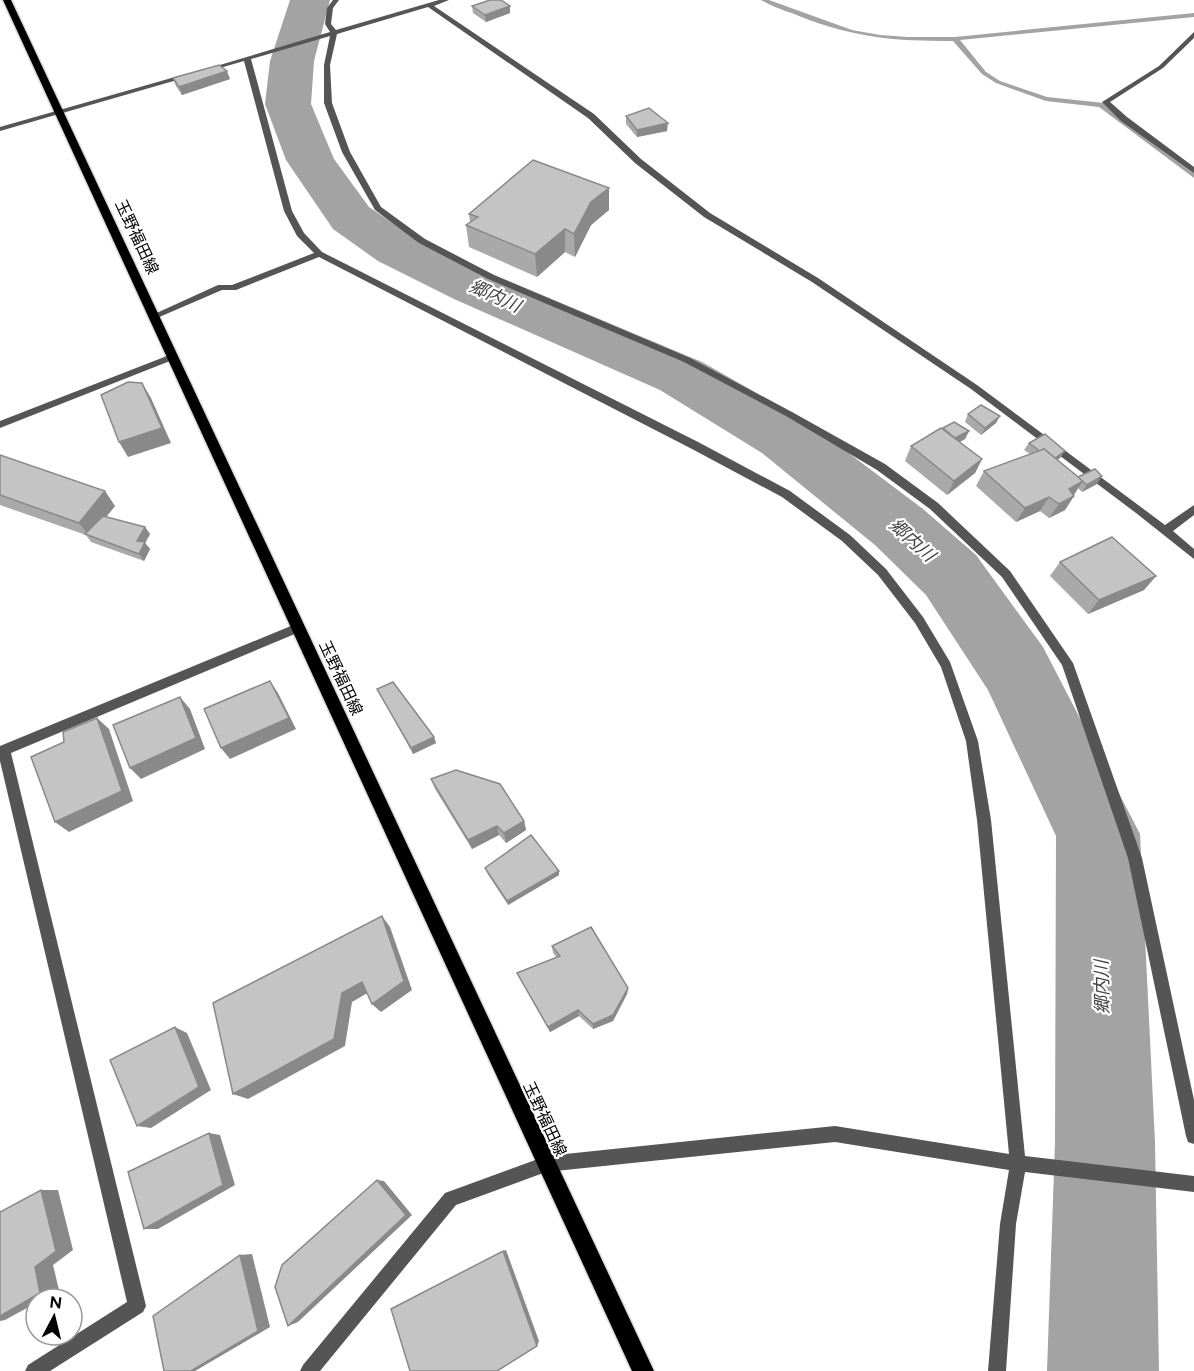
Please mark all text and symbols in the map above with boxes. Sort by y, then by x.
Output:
street label: 玉野福田線 [111,197,163,277]
water label: 郷内川 [466,275,526,318]
water label: 郷内川 [885,514,941,568]
street label: 玉野福田線 [315,638,367,718]
water label: 郷内川 [1090,958,1113,1014]
street label: 玉野福田線 [519,1079,571,1159]
north arrow [24,1287,84,1347]
text: N [48,1292,63,1313]

